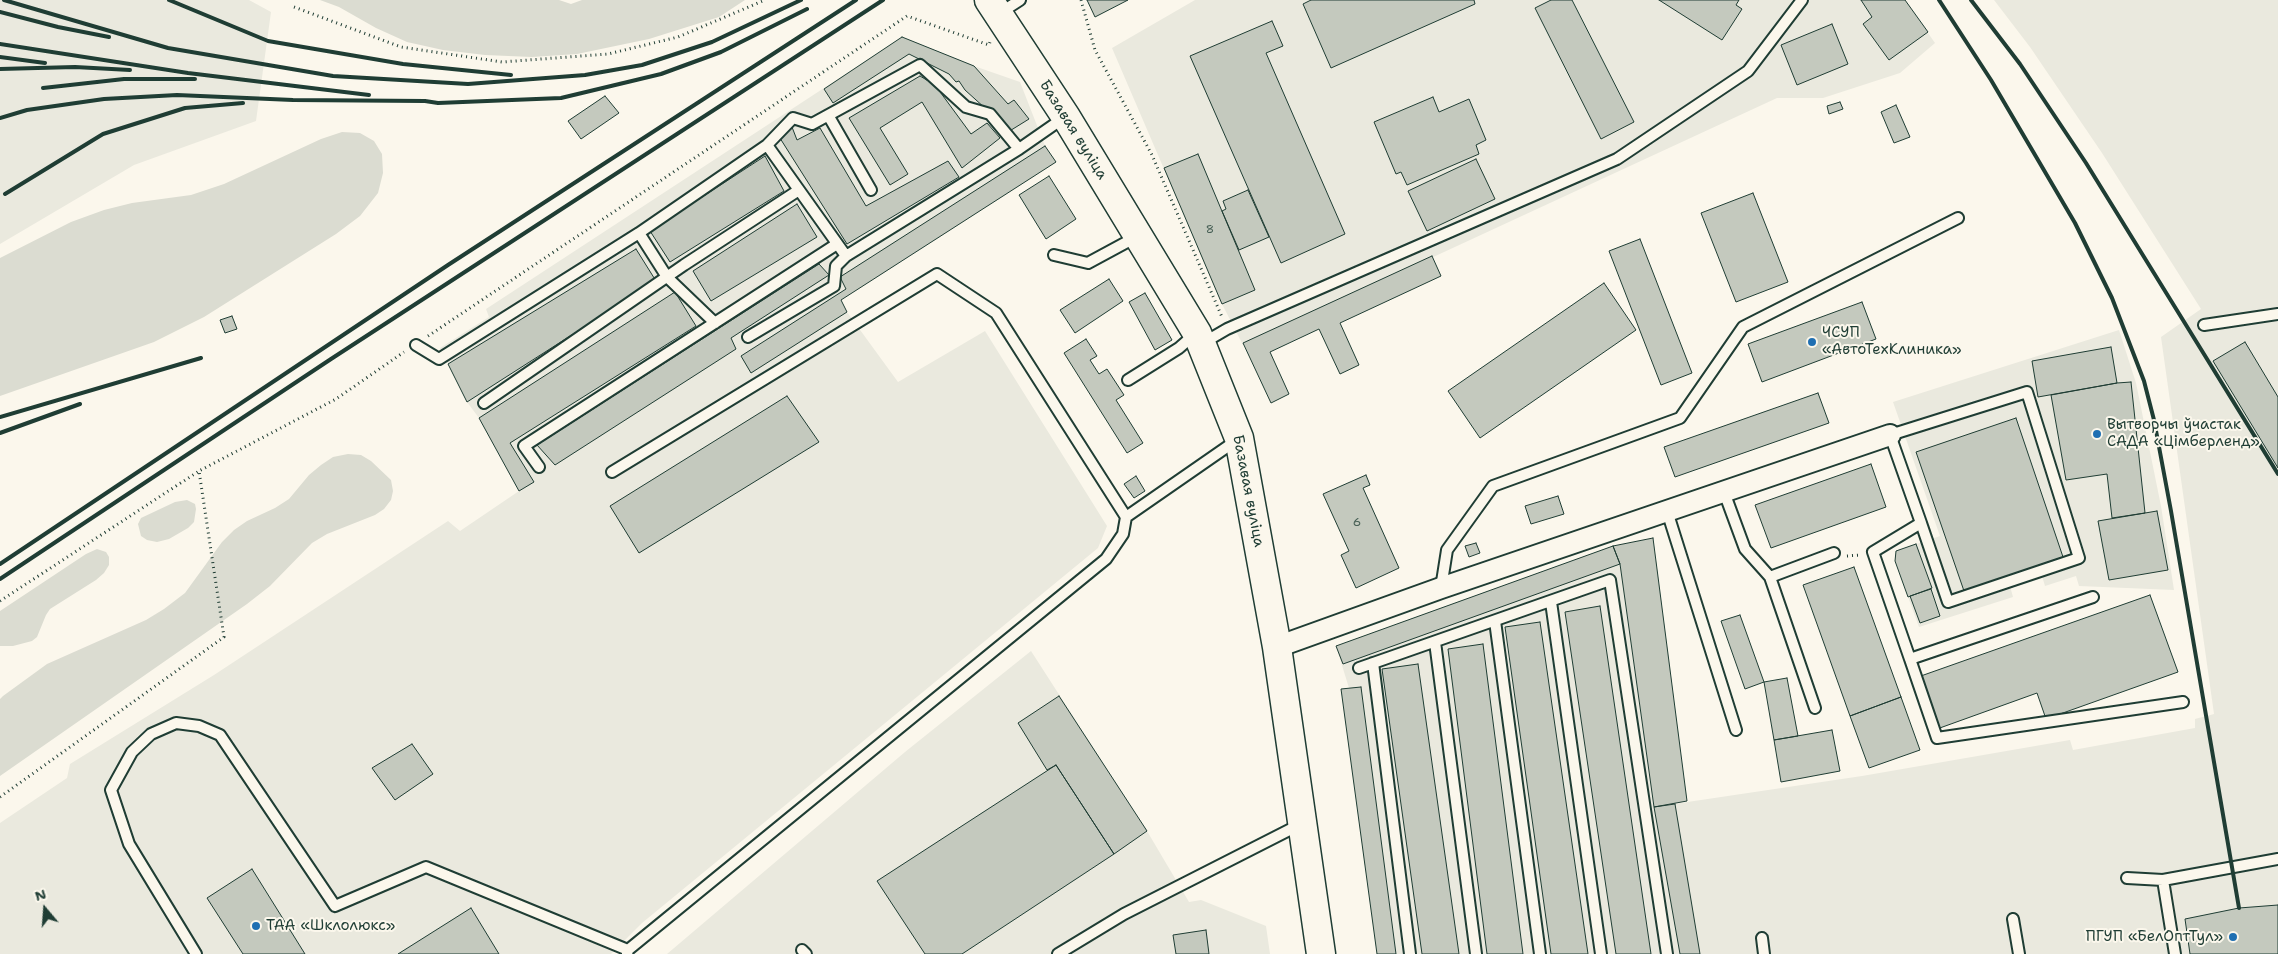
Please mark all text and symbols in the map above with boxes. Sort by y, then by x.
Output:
street label: Базавая вуліца [1035,77,1111,183]
house number: 8 [1206,223,1214,237]
place label: ЧСУП «АвтоТехКлиника» [1822,324,1962,359]
marker: ЧСУП «АвтоТехКлиника» [1806,336,1818,348]
place label: Вытворчы ўчастак САДА «Цімберленд» [2107,416,2260,451]
marker: Вытворчы ўчастак САДА «Цімберленд» [2091,428,2103,440]
street label: Базавая вуліца [1228,433,1268,549]
house number: 6 [1353,516,1361,530]
north arrow [20,884,70,934]
text: N [32,884,48,905]
place label: ТАА «Шклолюкс» [266,917,395,935]
marker: ТАА «Шклолюкс» [250,920,262,932]
place label: ПГУП «БелОптТул» [2086,928,2223,946]
marker: ПГУП «БелОптТул» [2227,931,2239,943]

